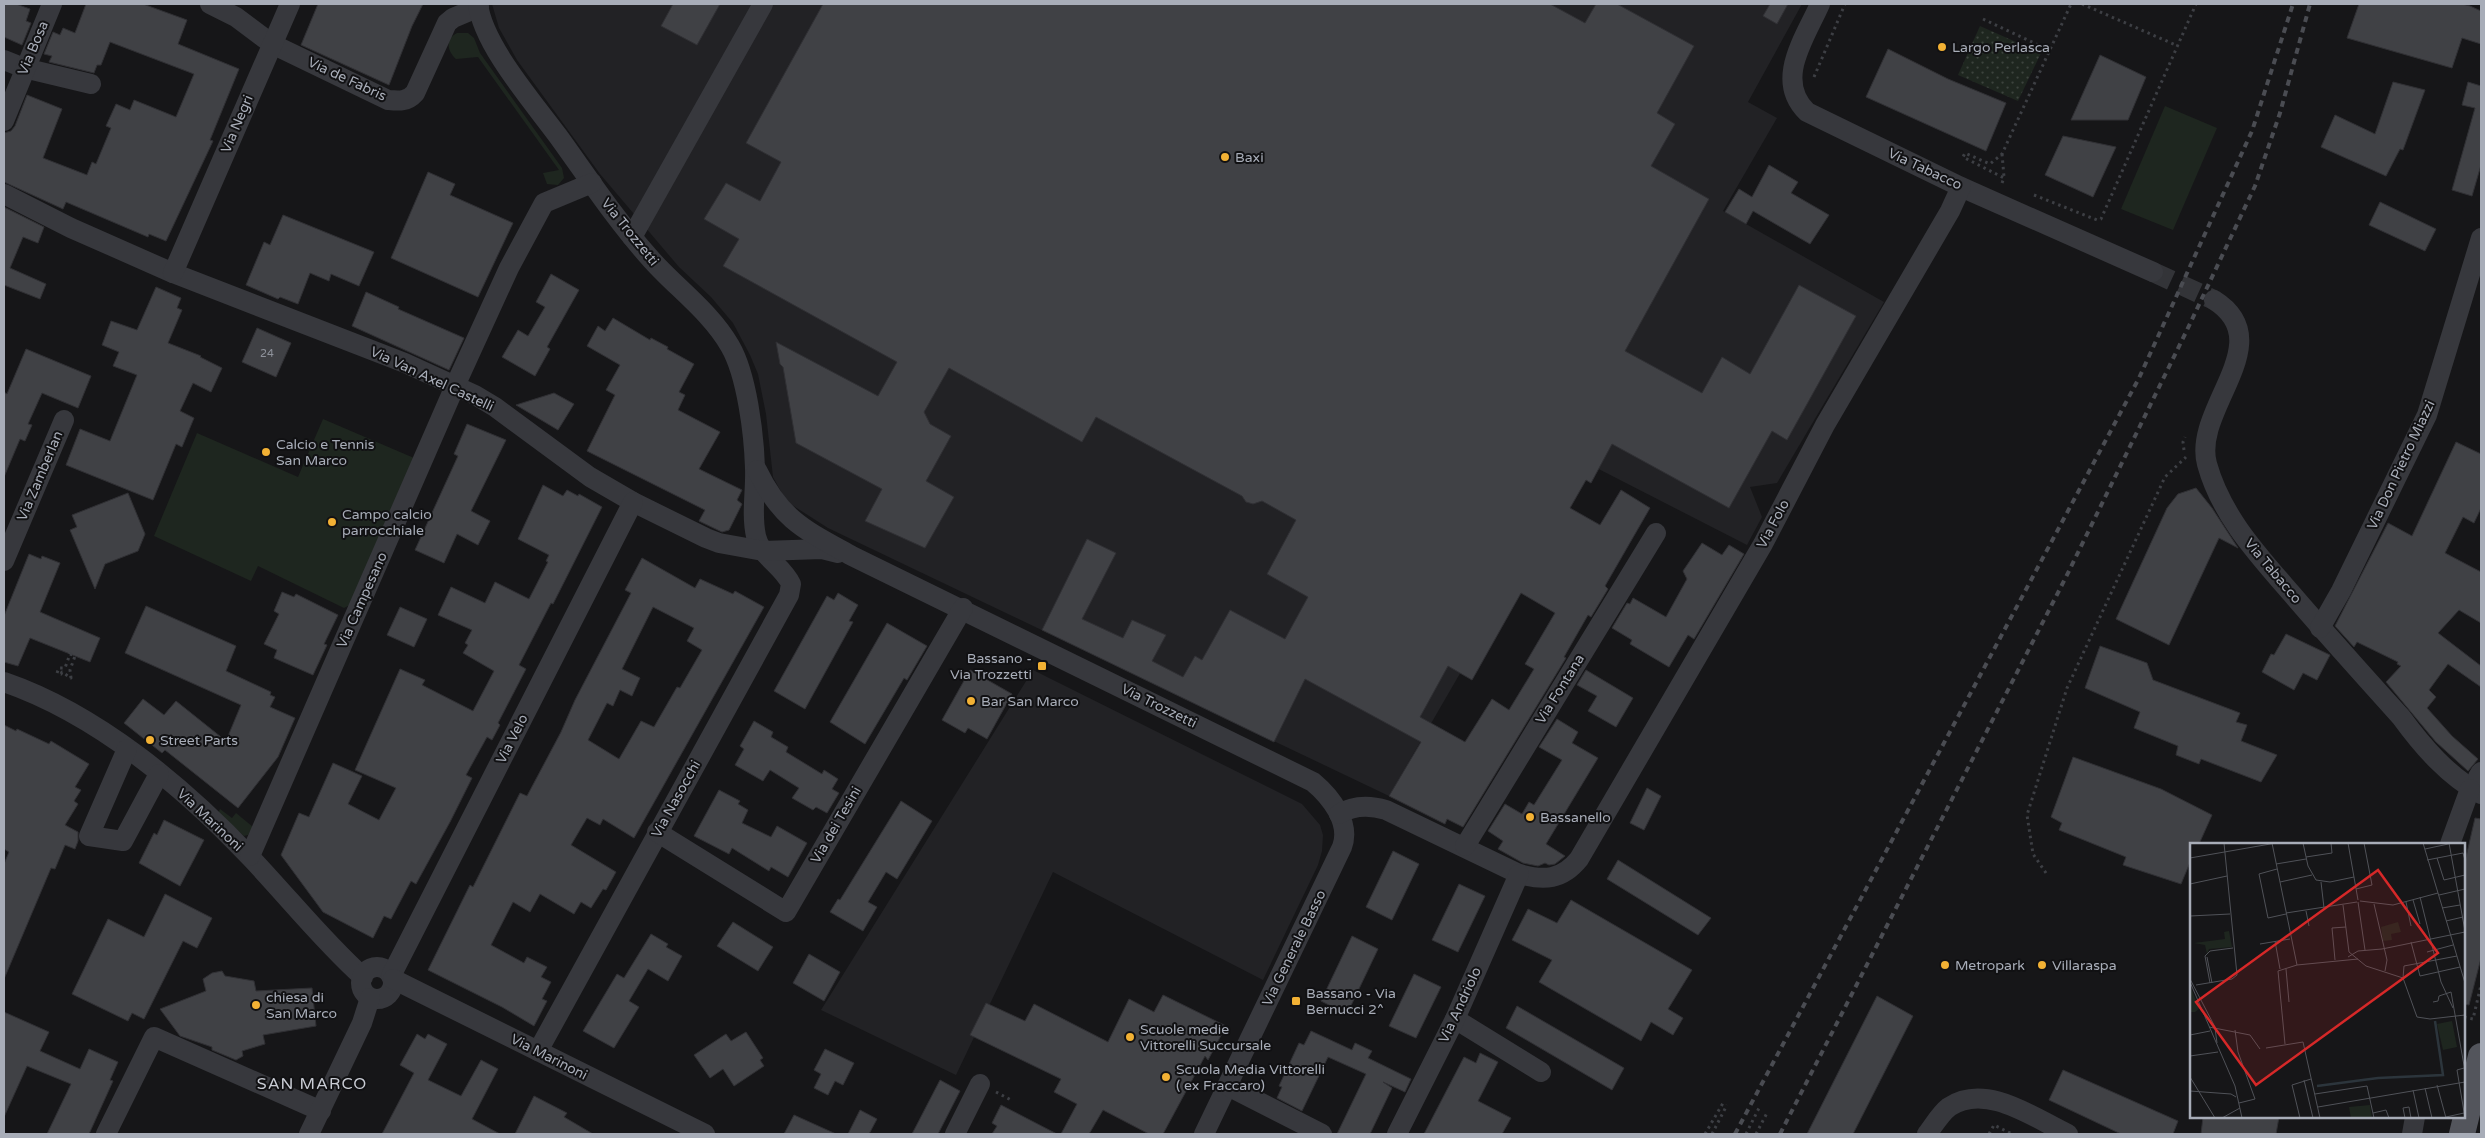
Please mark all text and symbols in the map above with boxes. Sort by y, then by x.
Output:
street label: Via Bosa [14,18,52,78]
place label: Largo Perlasca [1952,39,2050,56]
marker: Largo Perlasca [1936,41,1948,53]
street label: Via de Fabris [305,53,389,105]
street label: Via Negri [217,92,257,156]
street label: Via Tabacco [1885,144,1965,194]
place label: Baxi [1235,149,1264,166]
marker: Baxi [1219,151,1231,163]
street label: Via Trozzetti [598,195,662,269]
street label: Via Van Axel Castelli [368,343,496,415]
house number: 24 [260,347,274,360]
street label: Via Don Pietro Miazzi [2363,397,2439,533]
street label: Via Zamberlan [13,428,67,524]
place label: Calcio e Tennis San Marco [276,436,375,469]
marker: Calcio e Tennis San Marco [260,446,272,458]
street label: Via Folo [1753,497,1793,551]
place label: Campo calcio parrocchiale [342,506,432,539]
marker: Campo calcio parrocchiale [326,516,338,528]
street label: Via Tabacco [2241,535,2305,607]
street label: Via Campesano [333,549,391,651]
place label: Bassano - Via Trozzetti [950,650,1032,683]
street label: Via Fontana [1532,651,1588,727]
marker: Bassano - Via Trozzetti [1036,660,1048,672]
street label: Via Trozzetti [1118,680,1200,732]
place label: Bar San Marco [981,693,1079,710]
marker: Bar San Marco [965,695,977,707]
street label: Via Velo [492,711,532,767]
place label: Street Parts [160,732,238,749]
marker: Street Parts [144,734,156,746]
street label: Via Nasocchi [648,757,704,841]
street label: Via dei Tesini [807,783,865,867]
street label: Via Marinoni [174,785,246,855]
place label: Bassanello [1540,809,1611,826]
marker: Bassanello [1524,811,1536,823]
inset map [2190,843,2465,1118]
street label: Via Generale Basso [1258,887,1330,1009]
place label: Metropark [1955,957,2025,974]
place label: Villaraspa [2052,957,2117,974]
marker: Metropark [1939,959,1951,971]
marker: Villaraspa [2036,959,2048,971]
street label: Via Andriolo [1435,964,1485,1046]
place label: Bassano - Via Bernucci 2^ [1306,985,1396,1018]
place label: chiesa di San Marco [266,989,337,1022]
marker: Bassano - Via Bernucci 2^ [1290,995,1302,1007]
marker: chiesa di San Marco [250,999,262,1011]
place label: Scuole medie Vittorelli Succursale [1140,1021,1271,1054]
street label: Via Marinoni [508,1030,590,1084]
marker: Scuole medie Vittorelli Succursale [1124,1031,1136,1043]
place label: Scuola Media Vittorelli ( ex Fraccaro) [1176,1061,1325,1094]
marker: Scuola Media Vittorelli ( ex Fraccaro) [1160,1071,1172,1083]
district label: SAN MARCO [257,1074,367,1094]

